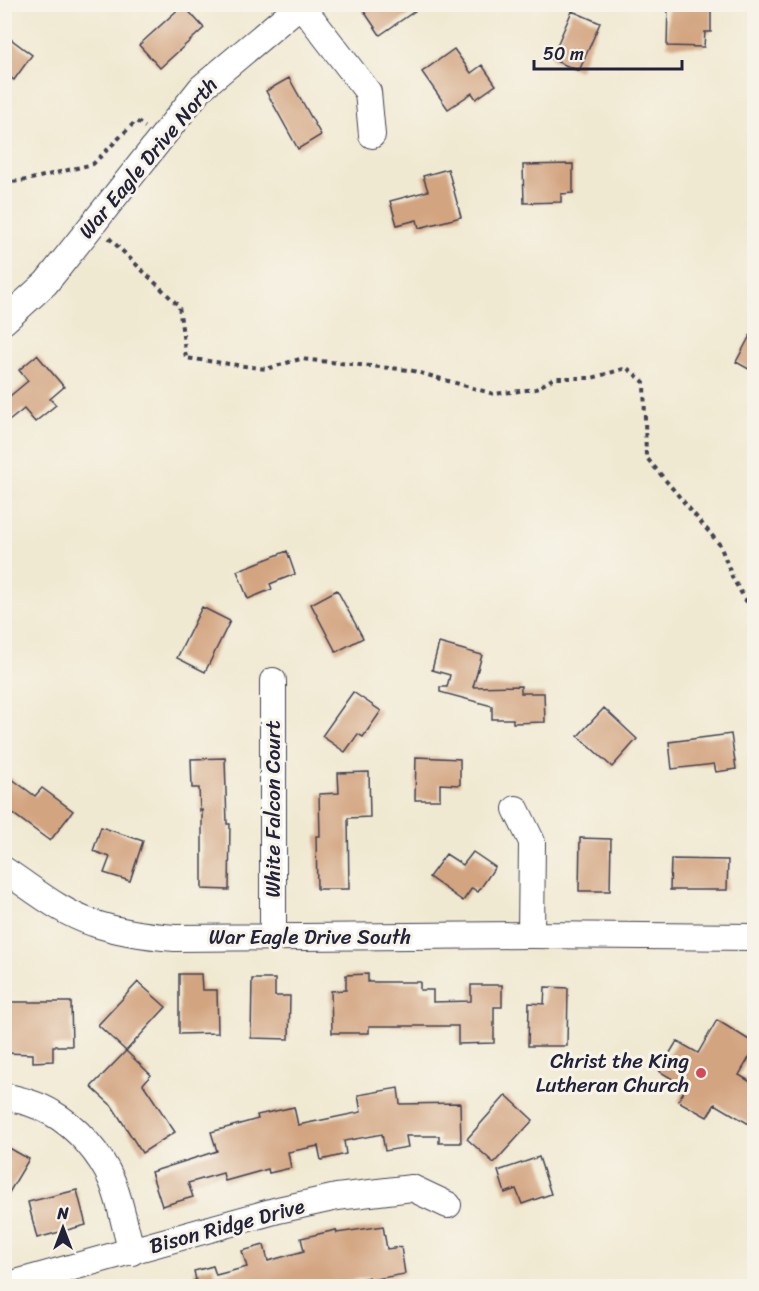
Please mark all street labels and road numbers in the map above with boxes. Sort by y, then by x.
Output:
street label: War Eagle Drive North [68,68,228,248]
street label: White Falcon Court [254,720,292,898]
street label: War Eagle Drive South [209,918,411,956]
street label: Bison Ridge Drive [145,1187,309,1265]

